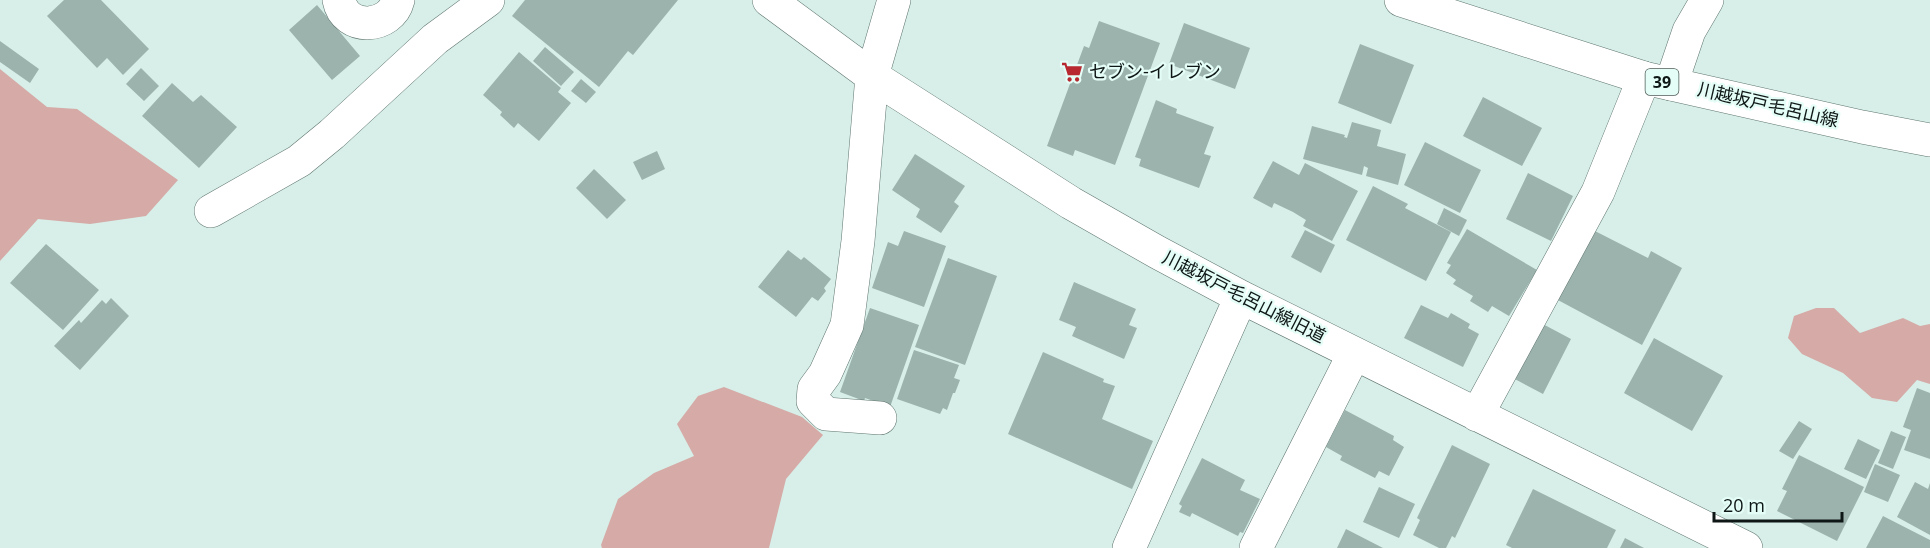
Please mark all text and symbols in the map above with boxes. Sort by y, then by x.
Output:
place label: セブン-イレブン [1089,59,1221,83]
supermarket icon: セブン-イレブン [1060,60,1084,84]
road number: 39 [1646,69,1678,95]
street label: 川越坂戸毛呂山線 [1695,76,1841,132]
street label: 川越坂戸毛呂山線旧道 [1159,245,1330,348]
scale bar [1714,485,1842,523]
text: 20 m [1723,493,1765,517]

